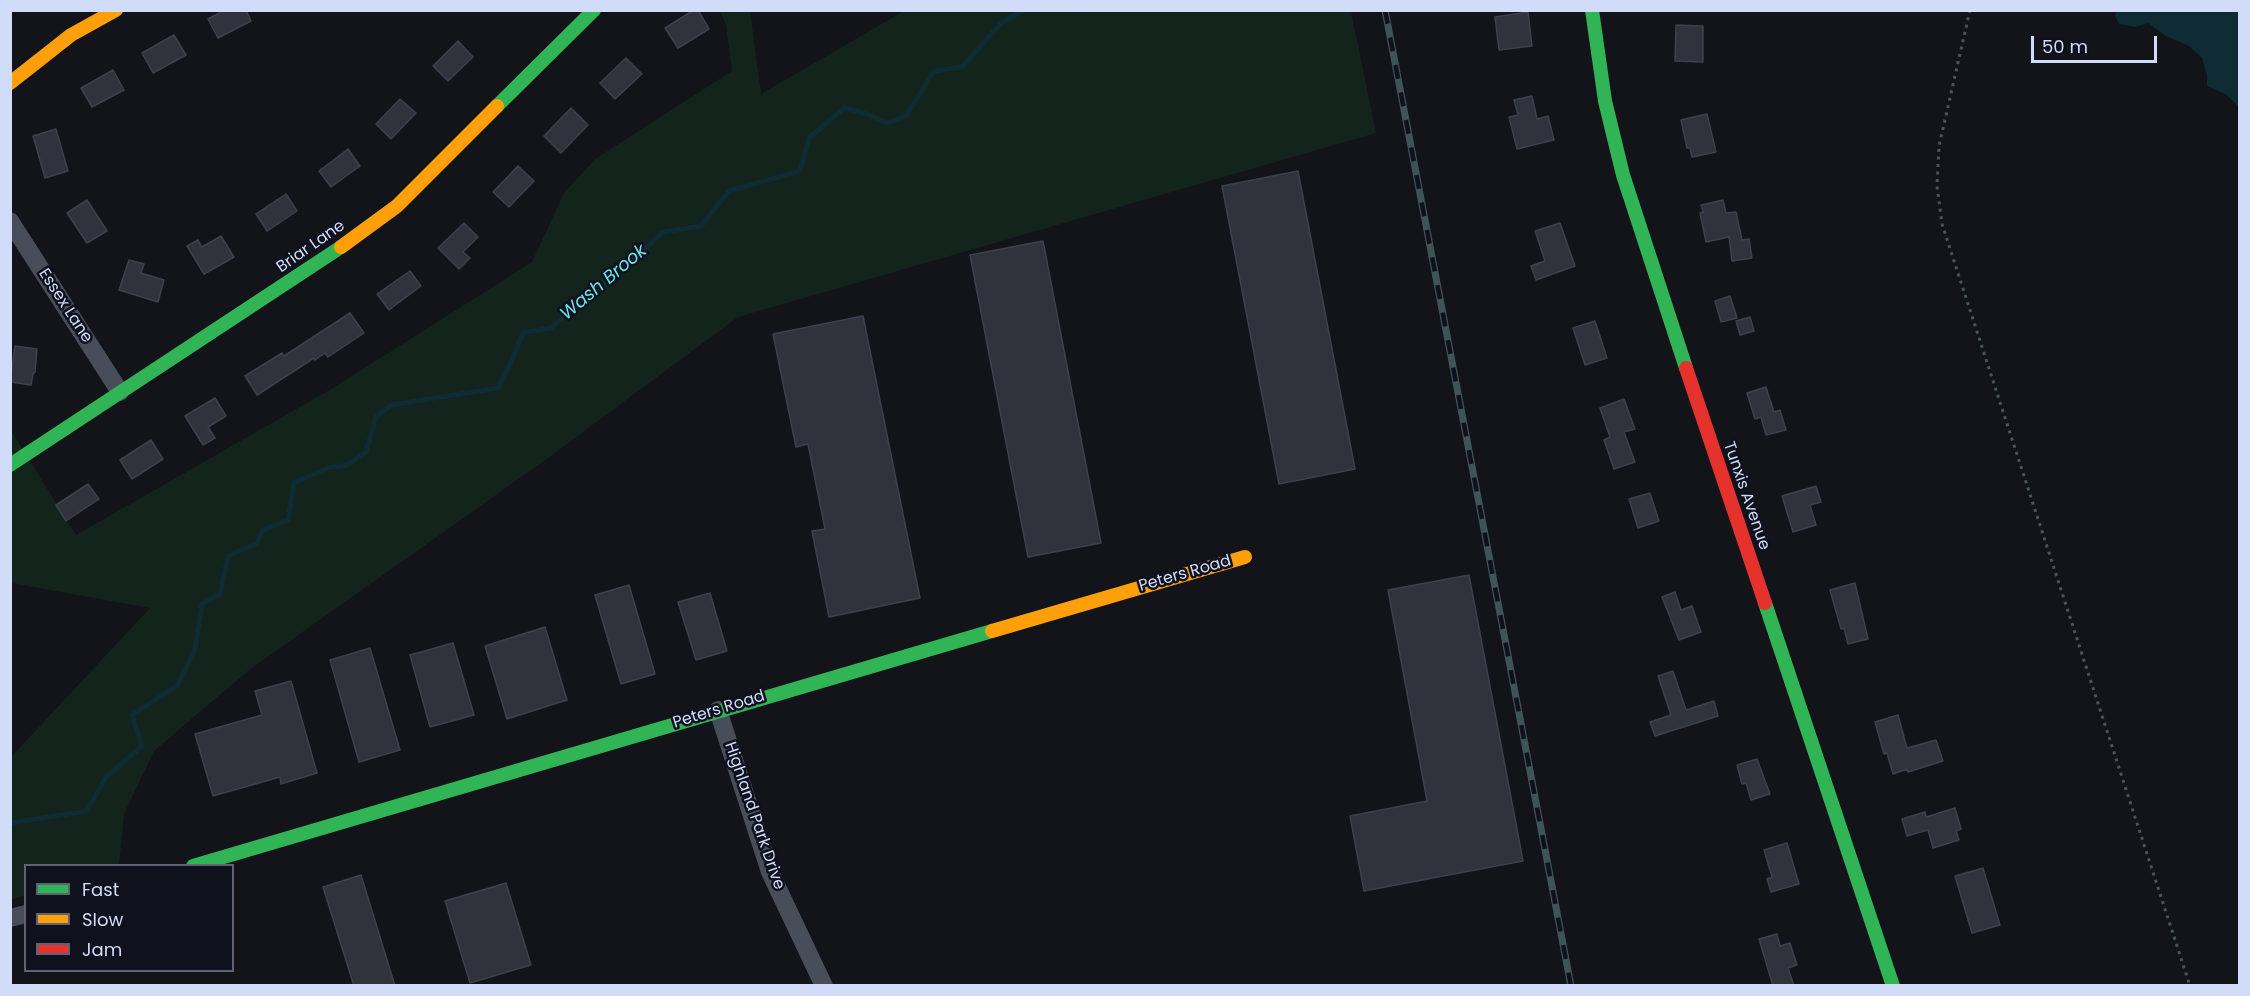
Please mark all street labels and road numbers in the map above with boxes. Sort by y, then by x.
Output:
street label: Briar Lane [273,217,349,277]
street label: Essex Lane [34,265,96,347]
street label: Tunxis Avenue [1718,439,1774,553]
street label: Peters Road [1137,552,1233,596]
street label: Peters Road [671,687,767,733]
street label: Highland Park Drive [720,740,788,892]

